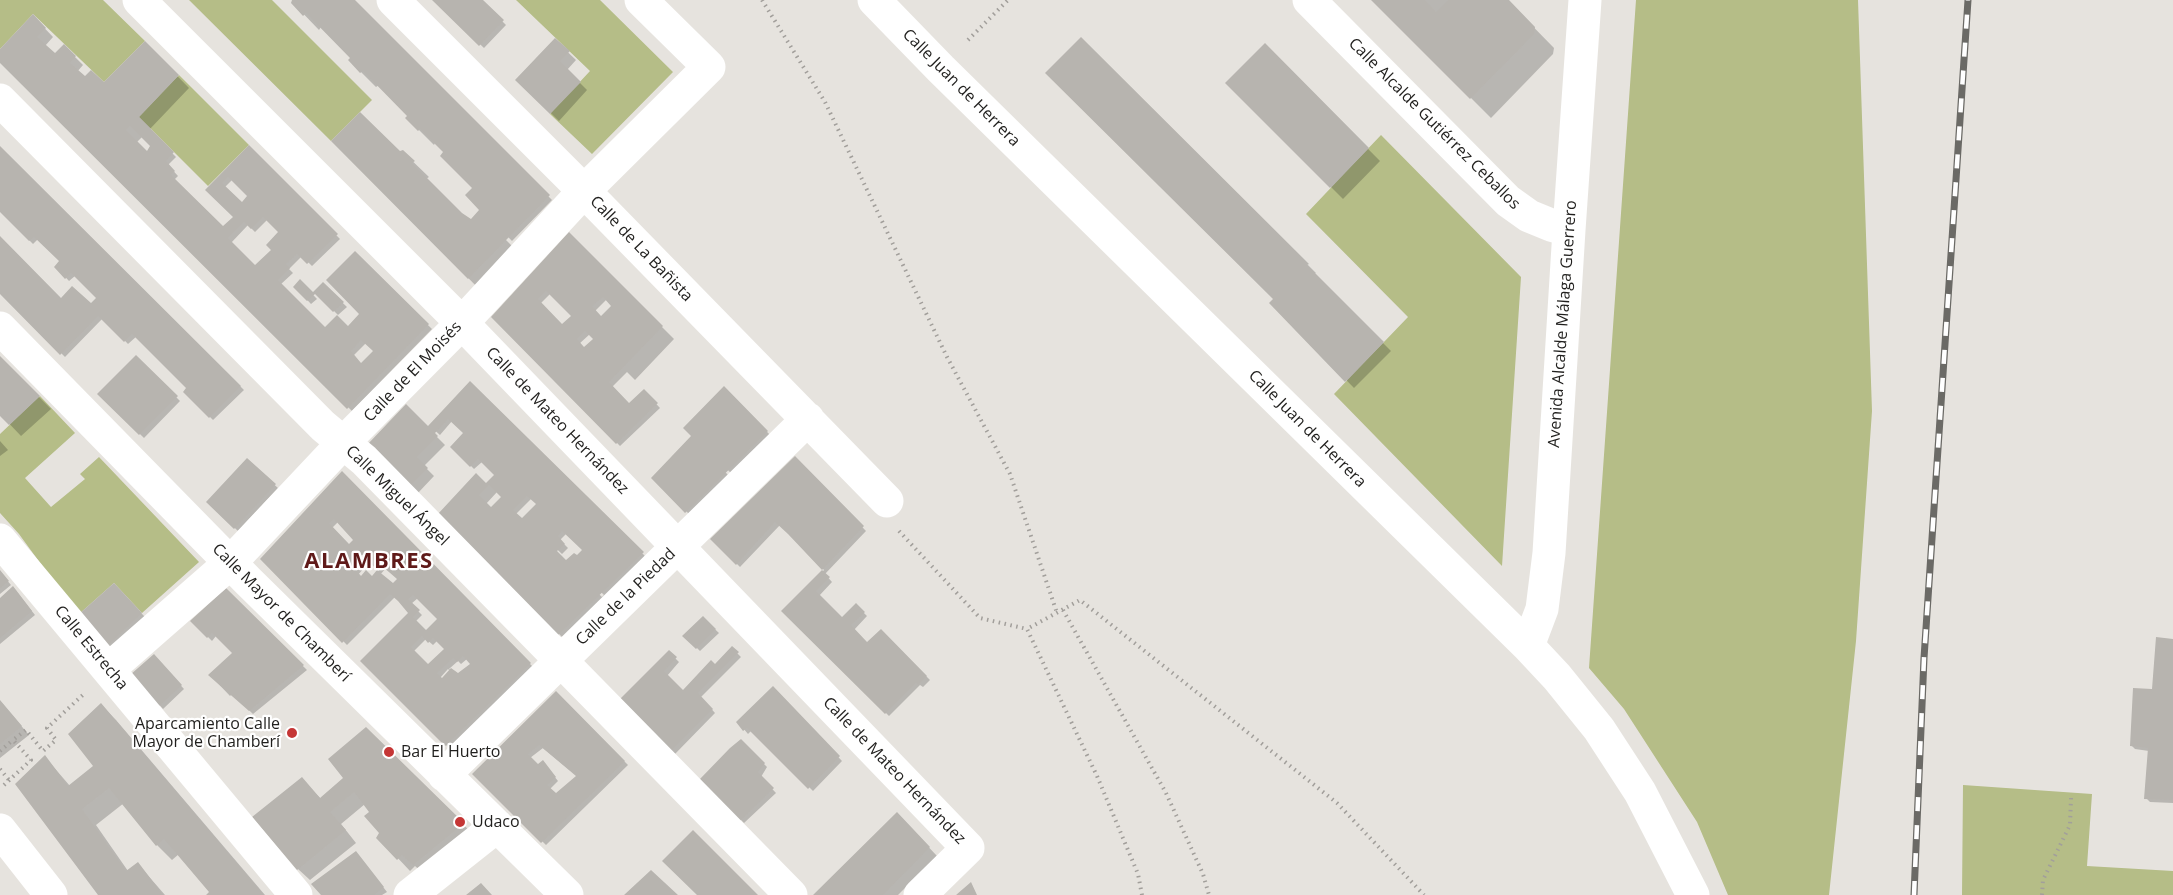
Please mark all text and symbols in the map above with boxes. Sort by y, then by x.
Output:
street label: Calle Juan de Herrera [898,25,1024,151]
street label: Calle Alcalde Gutiérrez Ceballos [1344,34,1524,214]
street label: Calle de La Bañista [586,192,696,306]
street label: Avenida Alcalde Málaga Guerrero [1545,200,1581,448]
street label: Calle de El Moisés [360,318,466,426]
street label: Calle de Mateo Hernández [482,343,632,499]
street label: Calle Juan de Herrera [1244,366,1370,492]
street label: Calle Miguel Ángel [341,442,453,550]
street label: Calle Mayor de Chamberí [208,540,354,686]
street label: Calle de la Piedad [572,544,680,650]
district label: ALAMBRES [304,549,434,575]
street label: Calle Estrecha [50,602,132,694]
street label: Calle de Mateo Hernández [819,693,969,849]
place label: Aparcamiento Calle Mayor de Chamberí [133,714,280,752]
marker: Aparcamiento Calle Mayor de Chamberí [285,726,299,740]
place label: Bar El Huerto [401,742,500,762]
marker: Bar El Huerto [382,745,396,759]
place label: Udaco [472,812,520,832]
marker: Udaco [453,815,467,829]

